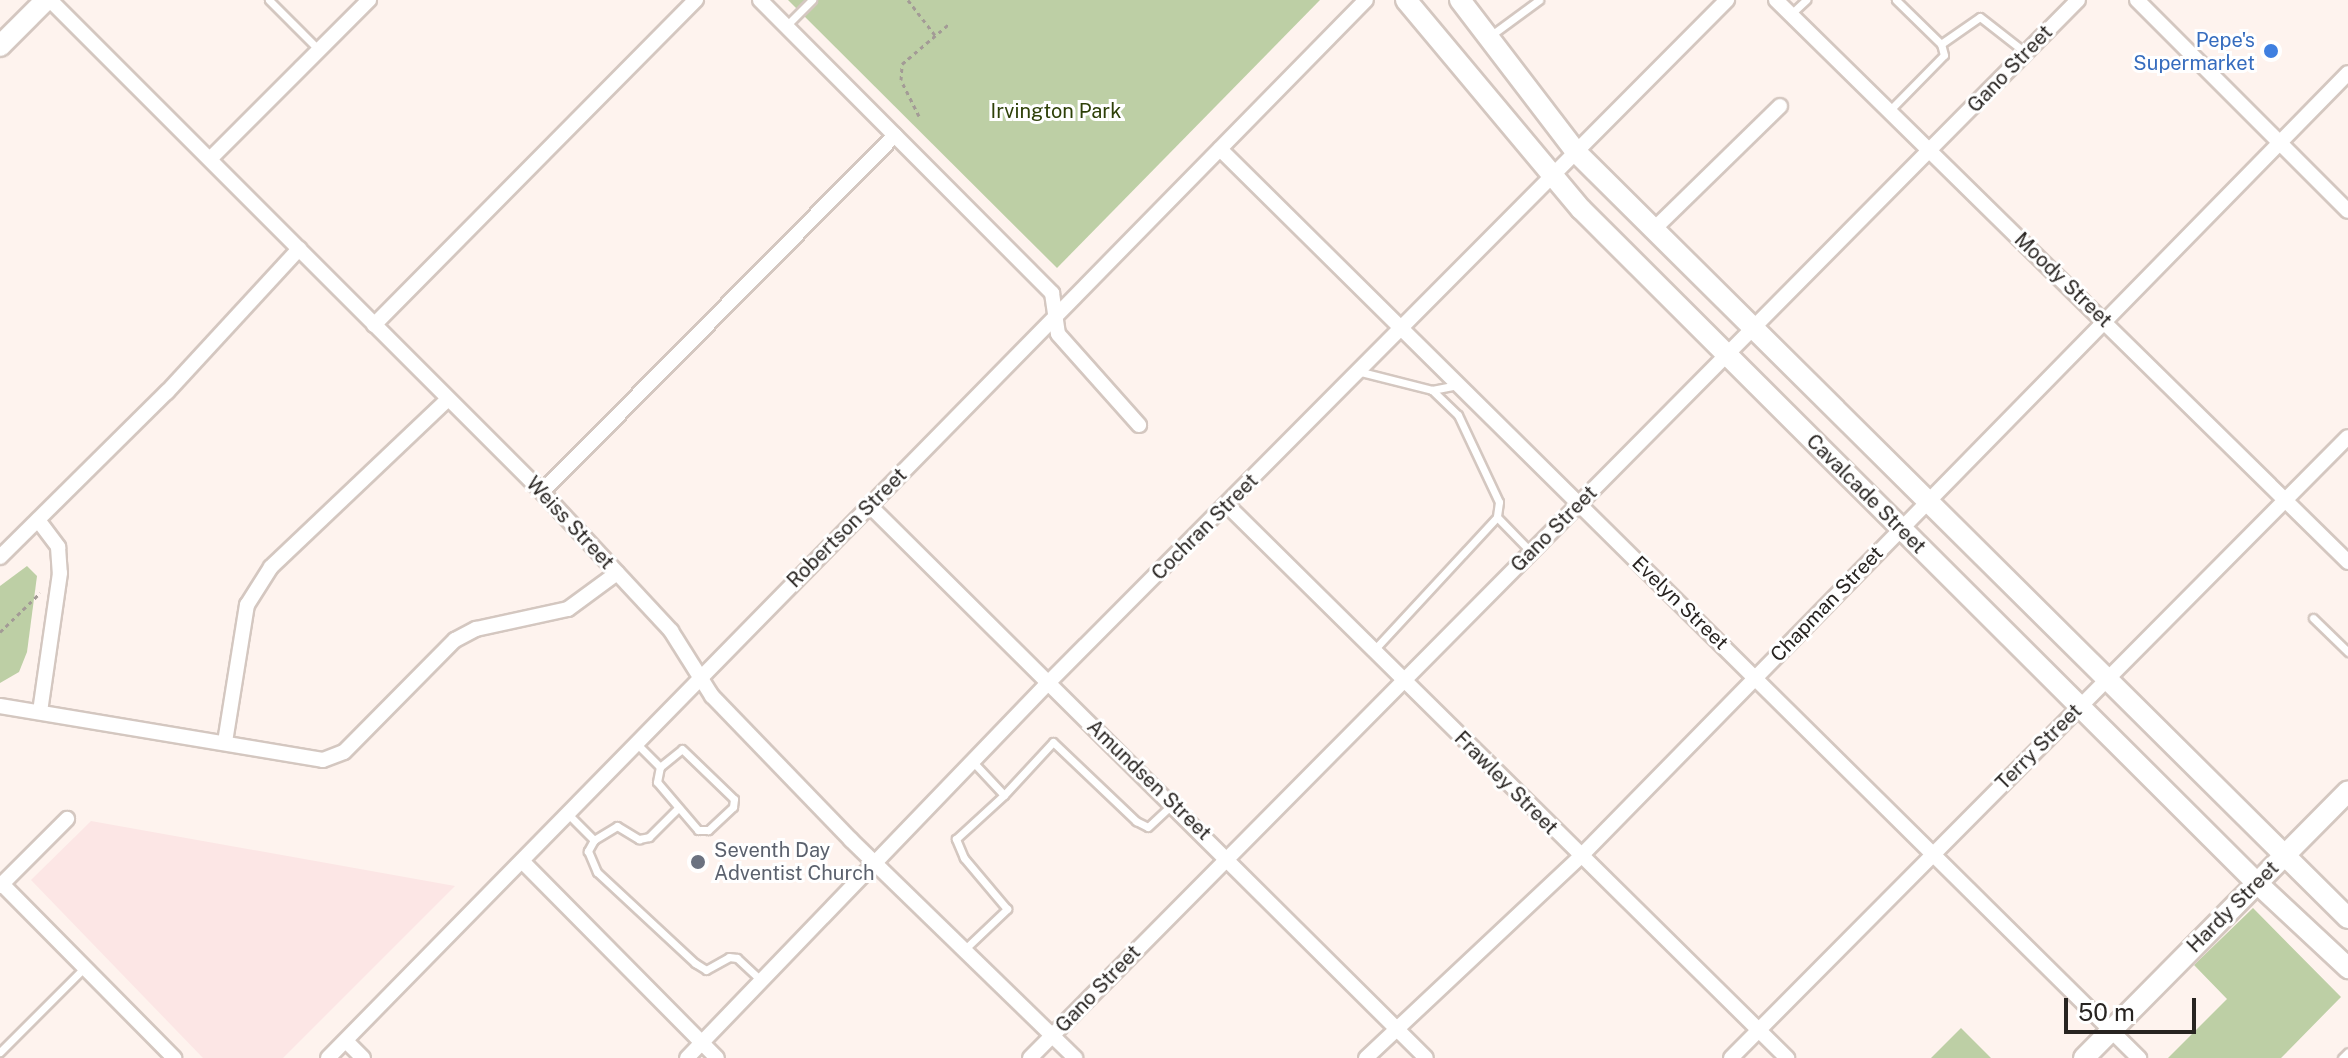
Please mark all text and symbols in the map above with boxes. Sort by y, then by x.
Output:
street label: Gano Street [1963,20,2057,118]
place label: Pepe's Supermarket [2133,28,2255,75]
marker: Pepe's Supermarket [2262,42,2280,60]
park label: Irvington Park [991,99,1121,123]
street label: Moody Street [2009,228,2117,332]
street label: Cavalcade Street [1801,429,1931,559]
street label: Robertson Street [782,463,912,593]
street label: Cochran Street [1147,469,1263,585]
street label: Weiss Street [521,472,619,574]
street label: Gano Street [1506,481,1602,577]
street label: Chapman Street [1766,541,1888,667]
street label: Evelyn Street [1627,551,1733,655]
street label: Terry Street [1991,699,2087,795]
street label: Amundsen Street [1082,715,1216,845]
street label: Frawley Street [1449,726,1563,840]
place label: Seventh Day Adventist Church [714,838,874,885]
marker: Seventh Day Adventist Church [689,853,707,871]
street label: Hardy Street [2182,856,2284,958]
street label: Gano Street [1051,940,1145,1038]
scale bar [2068,982,2200,1032]
text: 50 m [2078,998,2135,1026]

